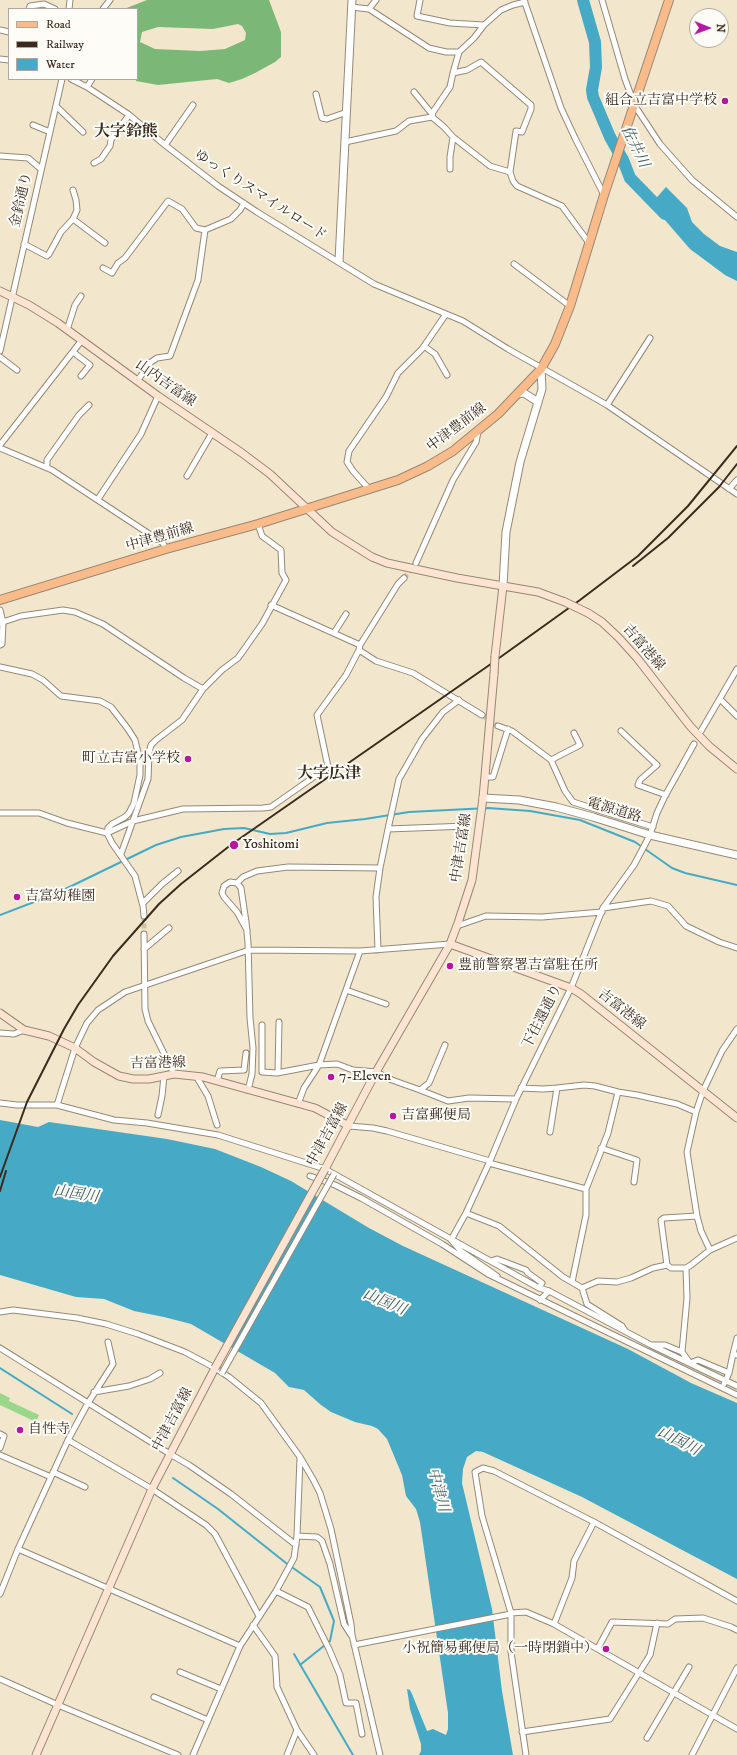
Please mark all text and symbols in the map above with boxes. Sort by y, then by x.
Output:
legend [8,8,138,80]
north arrow [689,8,729,48]
text: Road [46,17,71,32]
text: N [713,24,727,33]
text: Railway [46,37,84,52]
text: Water [46,57,75,72]
place label: 組合立吉富中学校 [605,93,717,109]
marker: 組合立吉富中学校 [720,96,730,106]
district label: 大字鈴熊 [94,123,158,143]
water label: 佐井川 [616,123,652,171]
street label: ゆっくりスマイルロード [191,147,329,245]
street label: 金鈴通り [8,171,36,229]
street label: 山内吉富線 [132,357,198,411]
street label: 中津豊前線 [424,400,490,456]
street label: 中津豊前線 [124,520,196,556]
street label: 吉富港線 [618,621,668,675]
place label: 町立吉富小学校 [82,751,180,767]
marker: 町立吉富小学校 [183,754,193,764]
district label: 大字広津 [297,765,361,785]
street label: 電源道路 [585,795,643,827]
street label: 中津吉富線 [448,812,476,884]
place label: Yoshitomi [243,837,299,853]
marker: Yoshitomi [228,839,240,851]
place label: 吉富幼稚園 [25,889,95,905]
marker: 吉富幼稚園 [12,892,22,902]
place label: 豊前警察署吉富駐在所 [458,958,598,974]
marker: 豊前警察署吉富駐在所 [445,961,455,971]
street label: 下往還通り [520,982,566,1052]
street label: 吉富港線 [594,986,648,1034]
street label: 吉富港線 [130,1055,186,1073]
place label: 7-Eleven [339,1069,391,1085]
marker: 7-Eleven [326,1072,336,1082]
street label: 中津吉富線 [304,1100,352,1170]
place label: 吉富郵便局 [401,1108,471,1124]
marker: 吉富郵便局 [388,1111,398,1121]
water label: 山国川 [52,1183,100,1207]
water label: 山国川 [360,1286,408,1320]
street label: 中津吉富線 [149,1385,197,1455]
place label: 自性寺 [28,1422,70,1438]
water label: 山国川 [654,1424,702,1460]
marker: 自性寺 [15,1425,25,1435]
water label: 中津川 [422,1466,452,1514]
place label: 小祝簡易郵便局（一時閉鎖中） [402,1641,598,1657]
marker: 小祝簡易郵便局（一時閉鎖中） [601,1644,611,1654]

